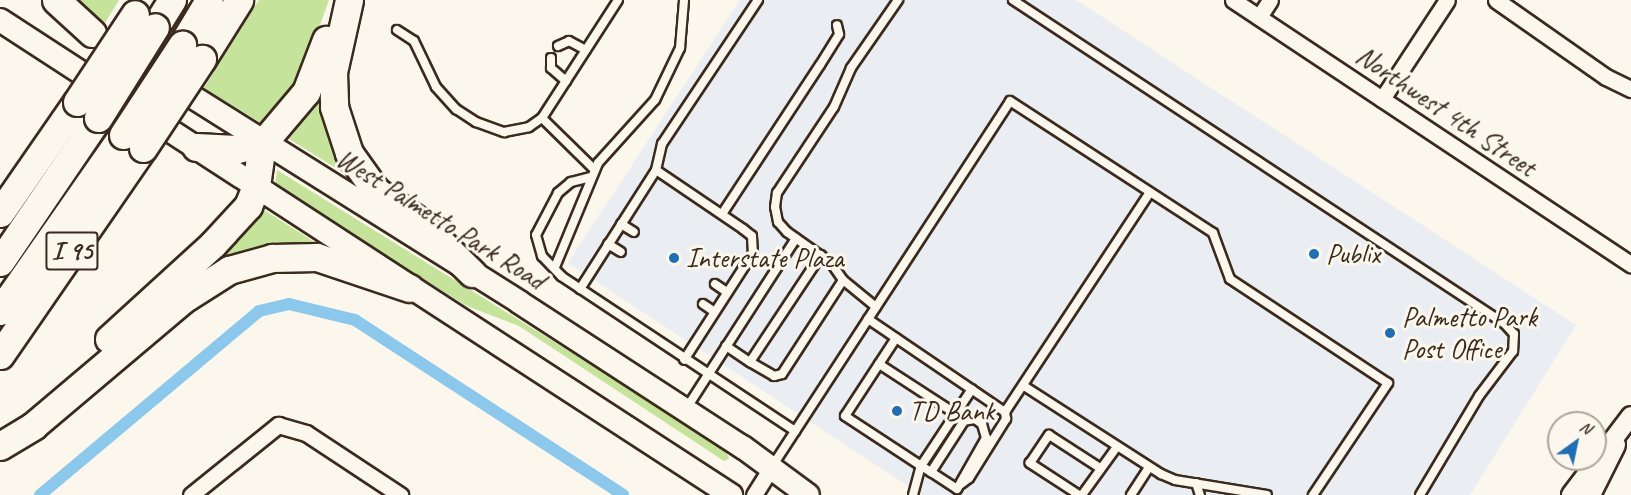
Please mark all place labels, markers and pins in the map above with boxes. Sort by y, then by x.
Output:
place label: Publix [1326,237,1380,271]
place label: Interstate Plaza [686,241,843,275]
marker: Publix [1307,247,1321,261]
marker: Interstate Plaza [667,251,681,265]
place label: Palmetto Park Post Office [1402,300,1537,366]
marker: Palmetto Park Post Office [1383,326,1397,340]
place label: TD Bank [909,394,994,428]
marker: TD Bank [890,404,904,418]

